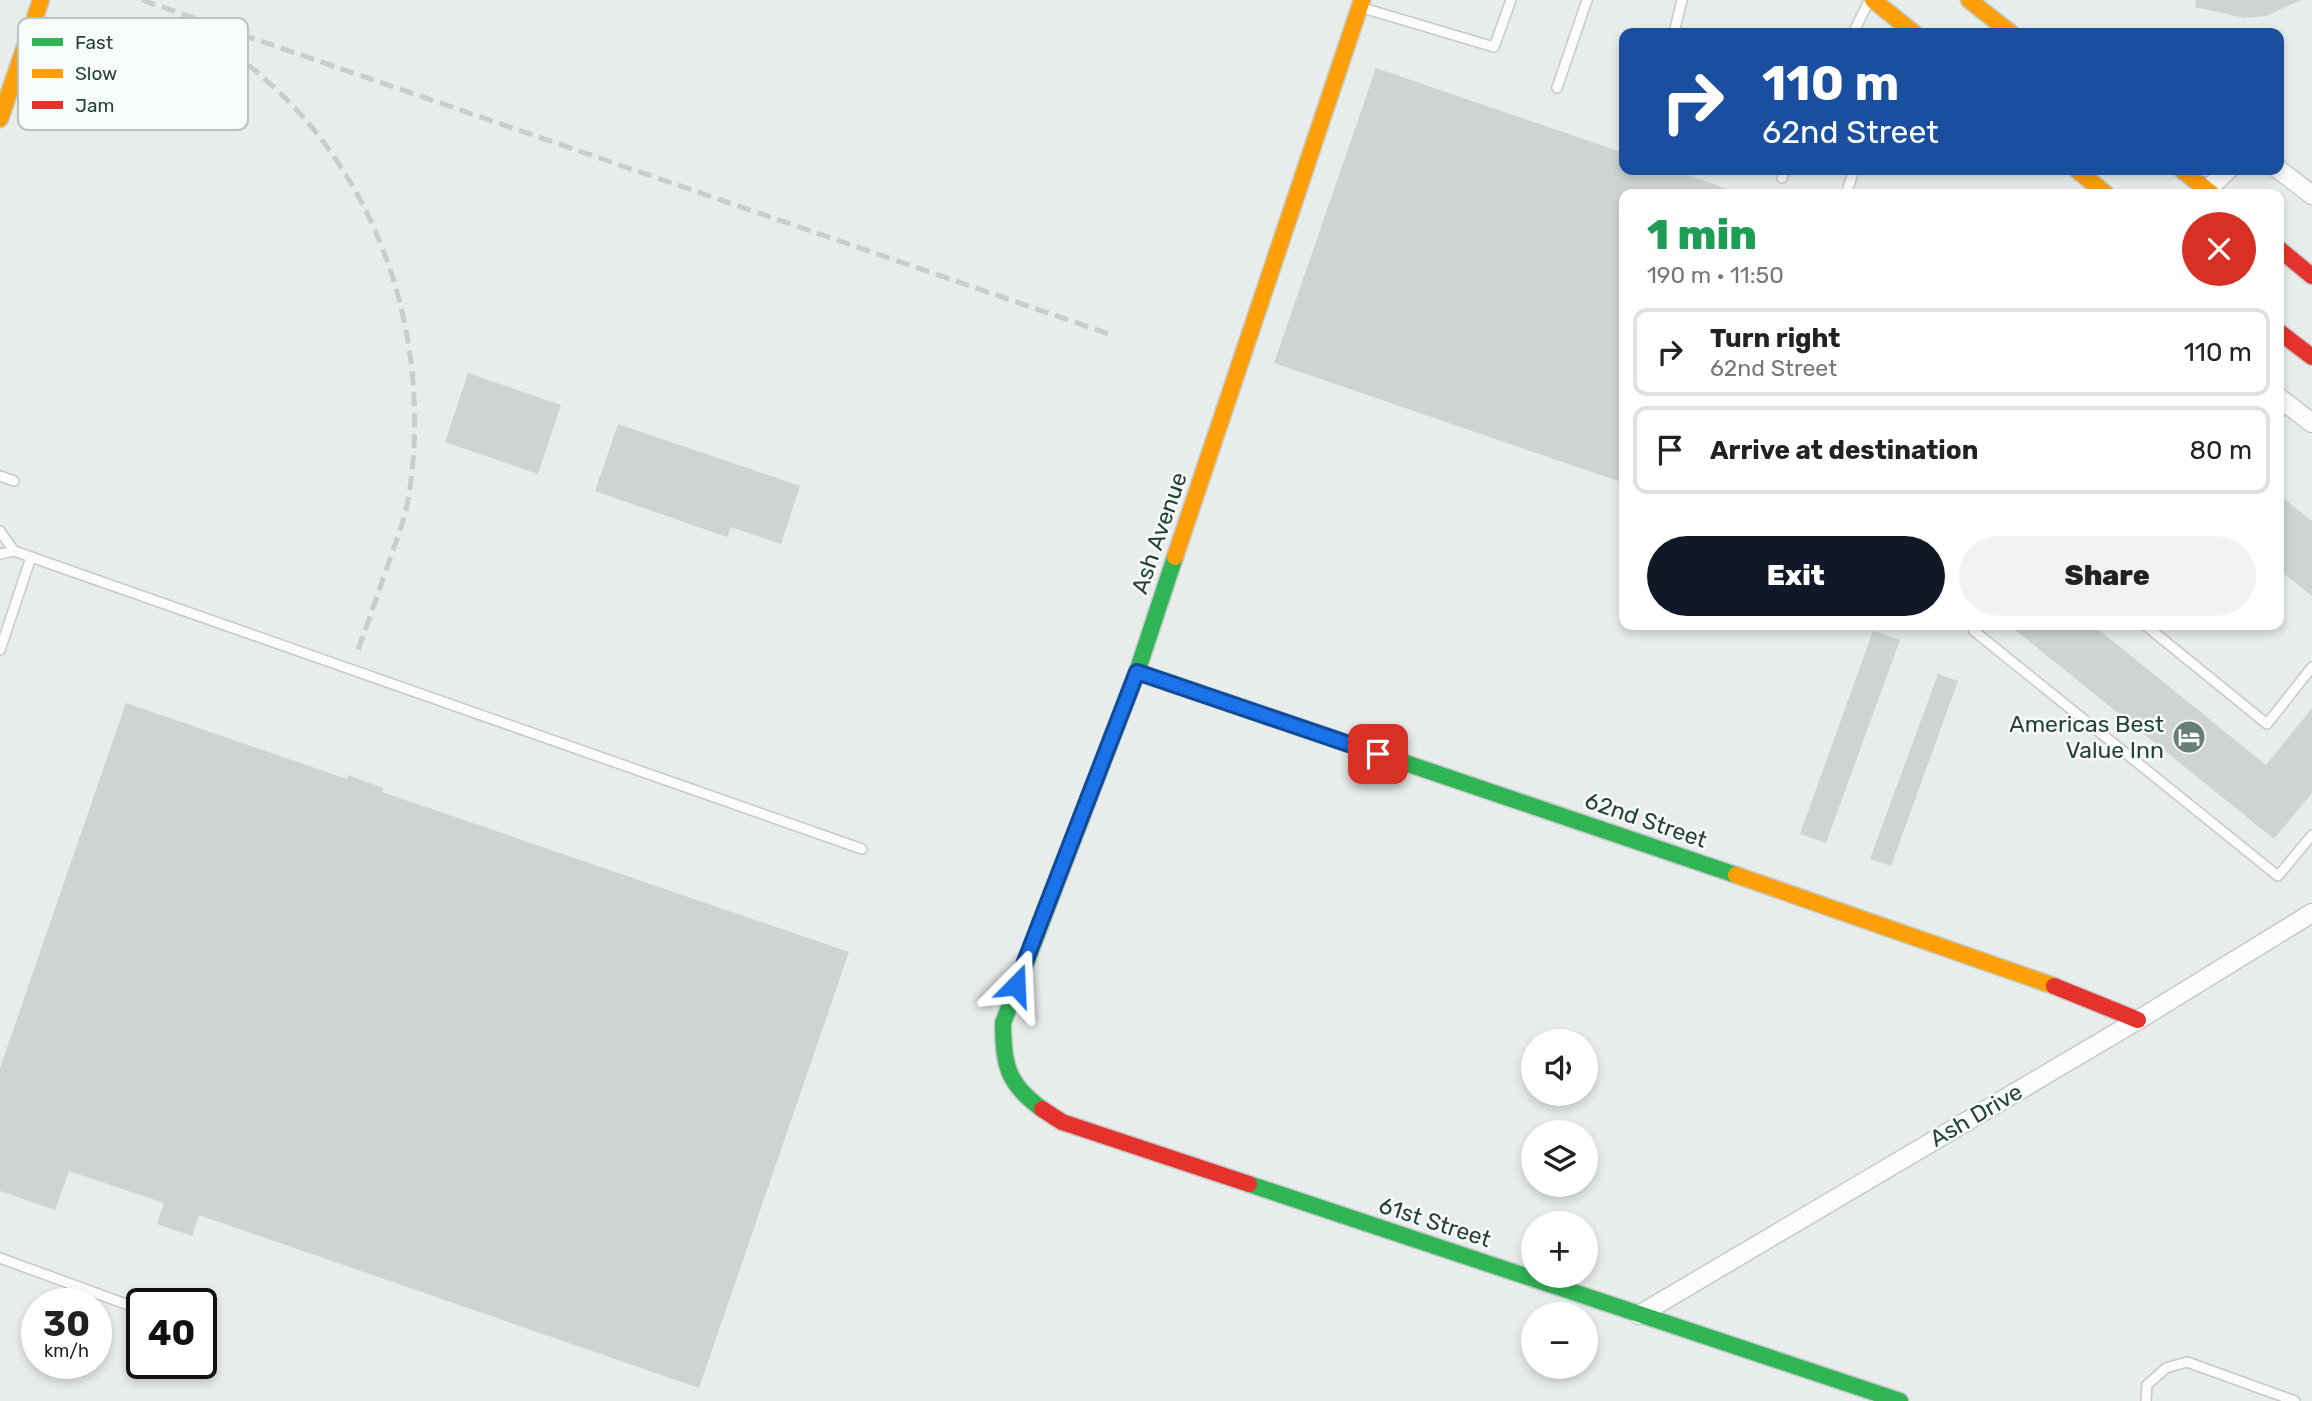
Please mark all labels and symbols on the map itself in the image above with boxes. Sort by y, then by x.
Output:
legend [18,18,248,130]
text: Fast [75,31,114,54]
text: Slow [75,62,117,85]
text: Jam [75,94,114,117]
street label: Ash Avenue [1125,469,1193,597]
place label: Americas Best Value Inn [2009,710,2164,764]
hotel icon: Americas Best Value Inn [2170,718,2208,756]
pin [1348,724,1408,784]
street label: 62nd Street [1581,786,1711,854]
position arrow [979,948,1053,1022]
street label: Ash Drive [1925,1077,2027,1153]
street label: 61st Street [1376,1191,1494,1253]
speed limit sign: 40 [126,1288,217,1379]

